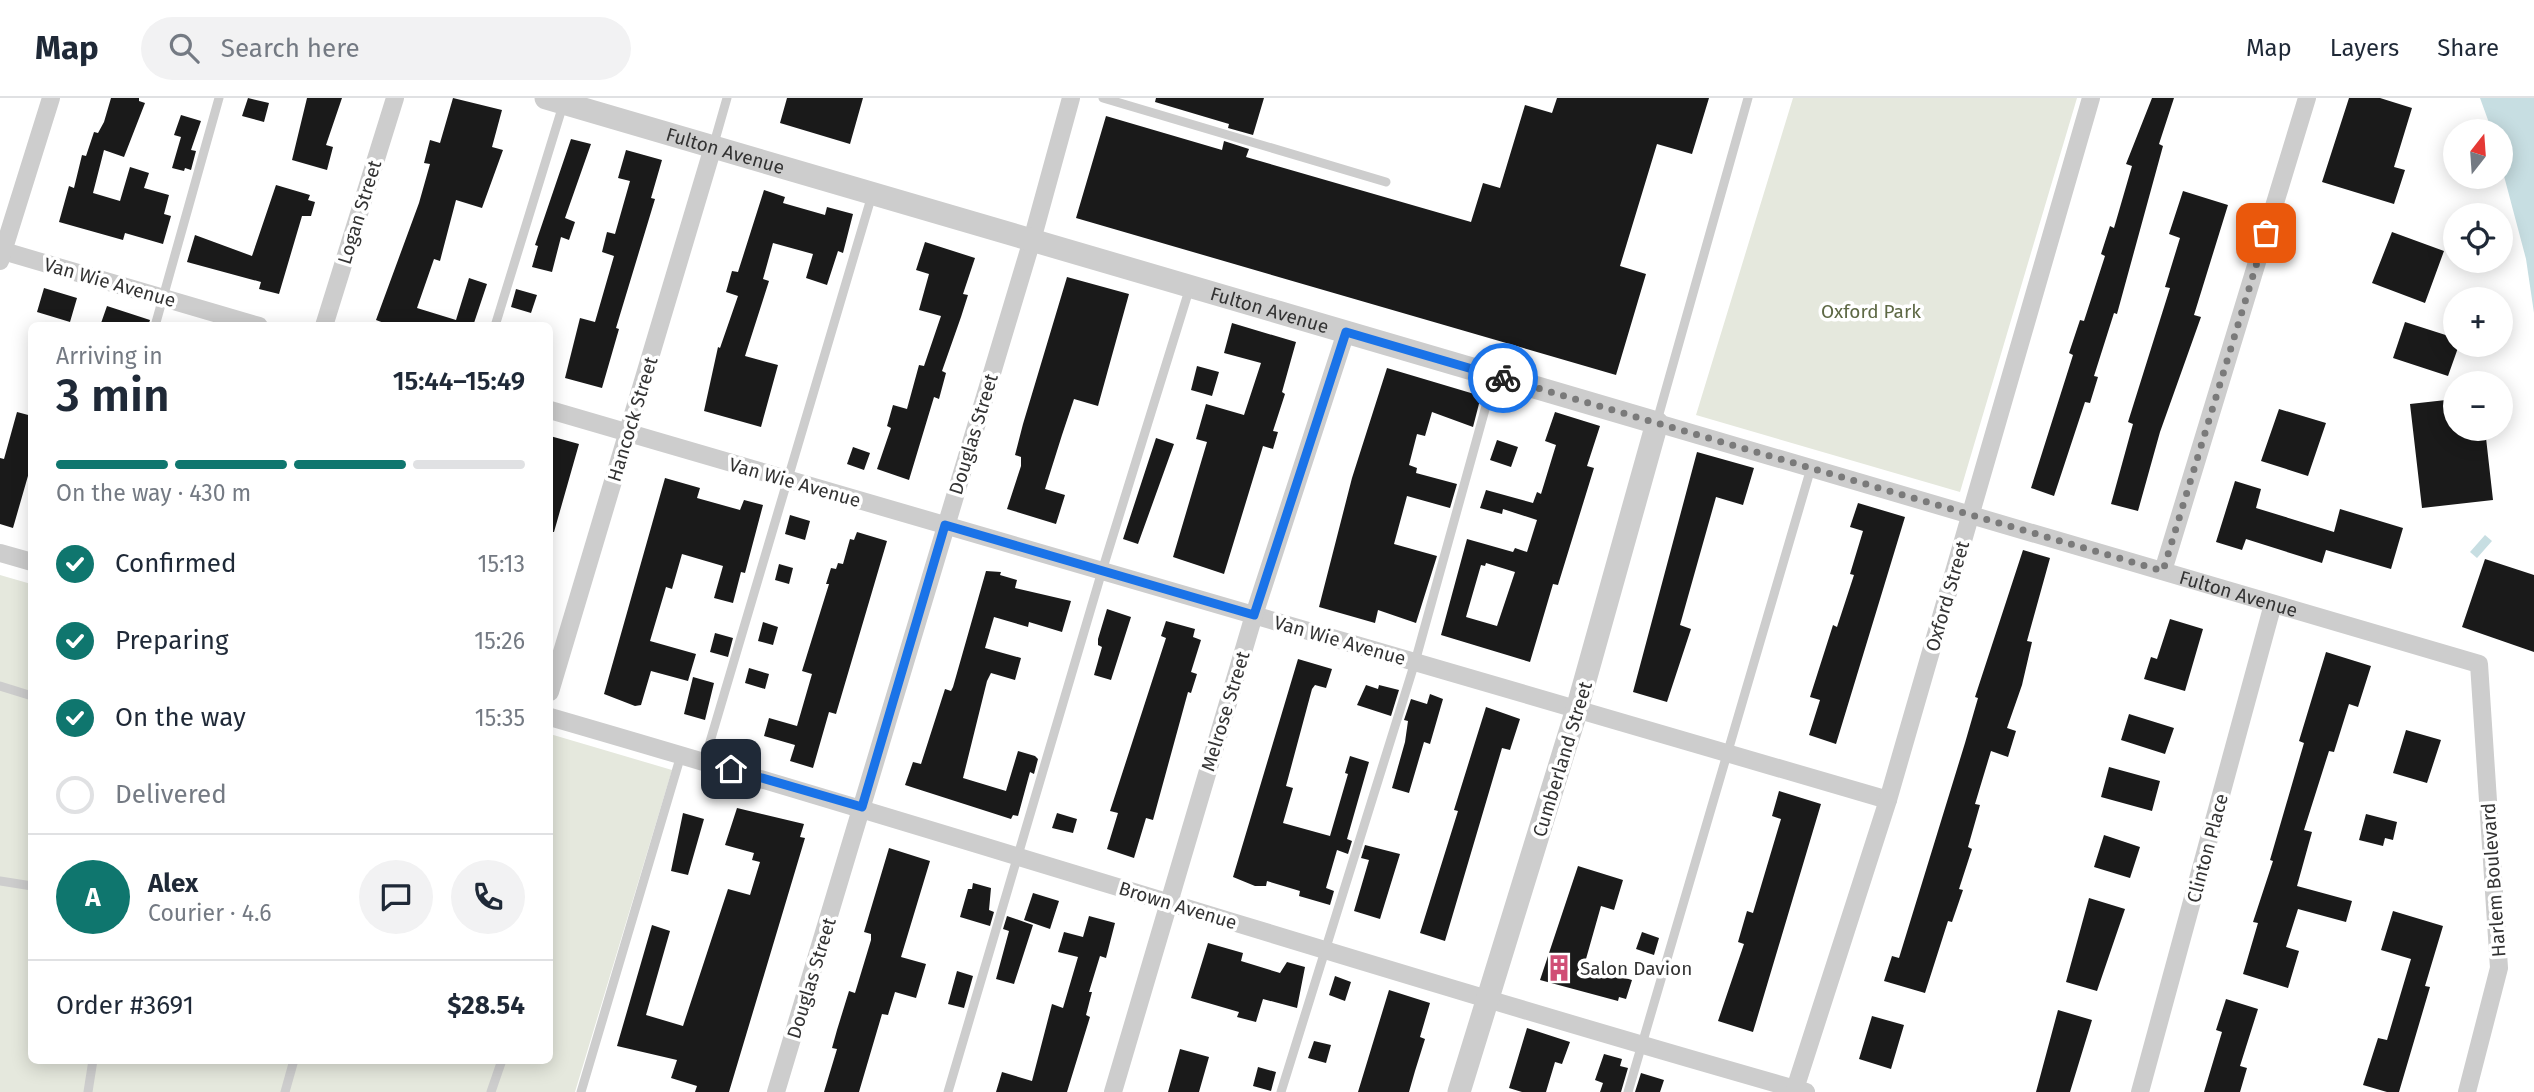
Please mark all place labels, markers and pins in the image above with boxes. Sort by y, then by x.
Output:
pin [2236,203,2296,263]
pin [701,739,761,799]
building icon: Salon Davion [1544,953,1574,983]
place label: Salon Davion [1580,957,1692,980]

